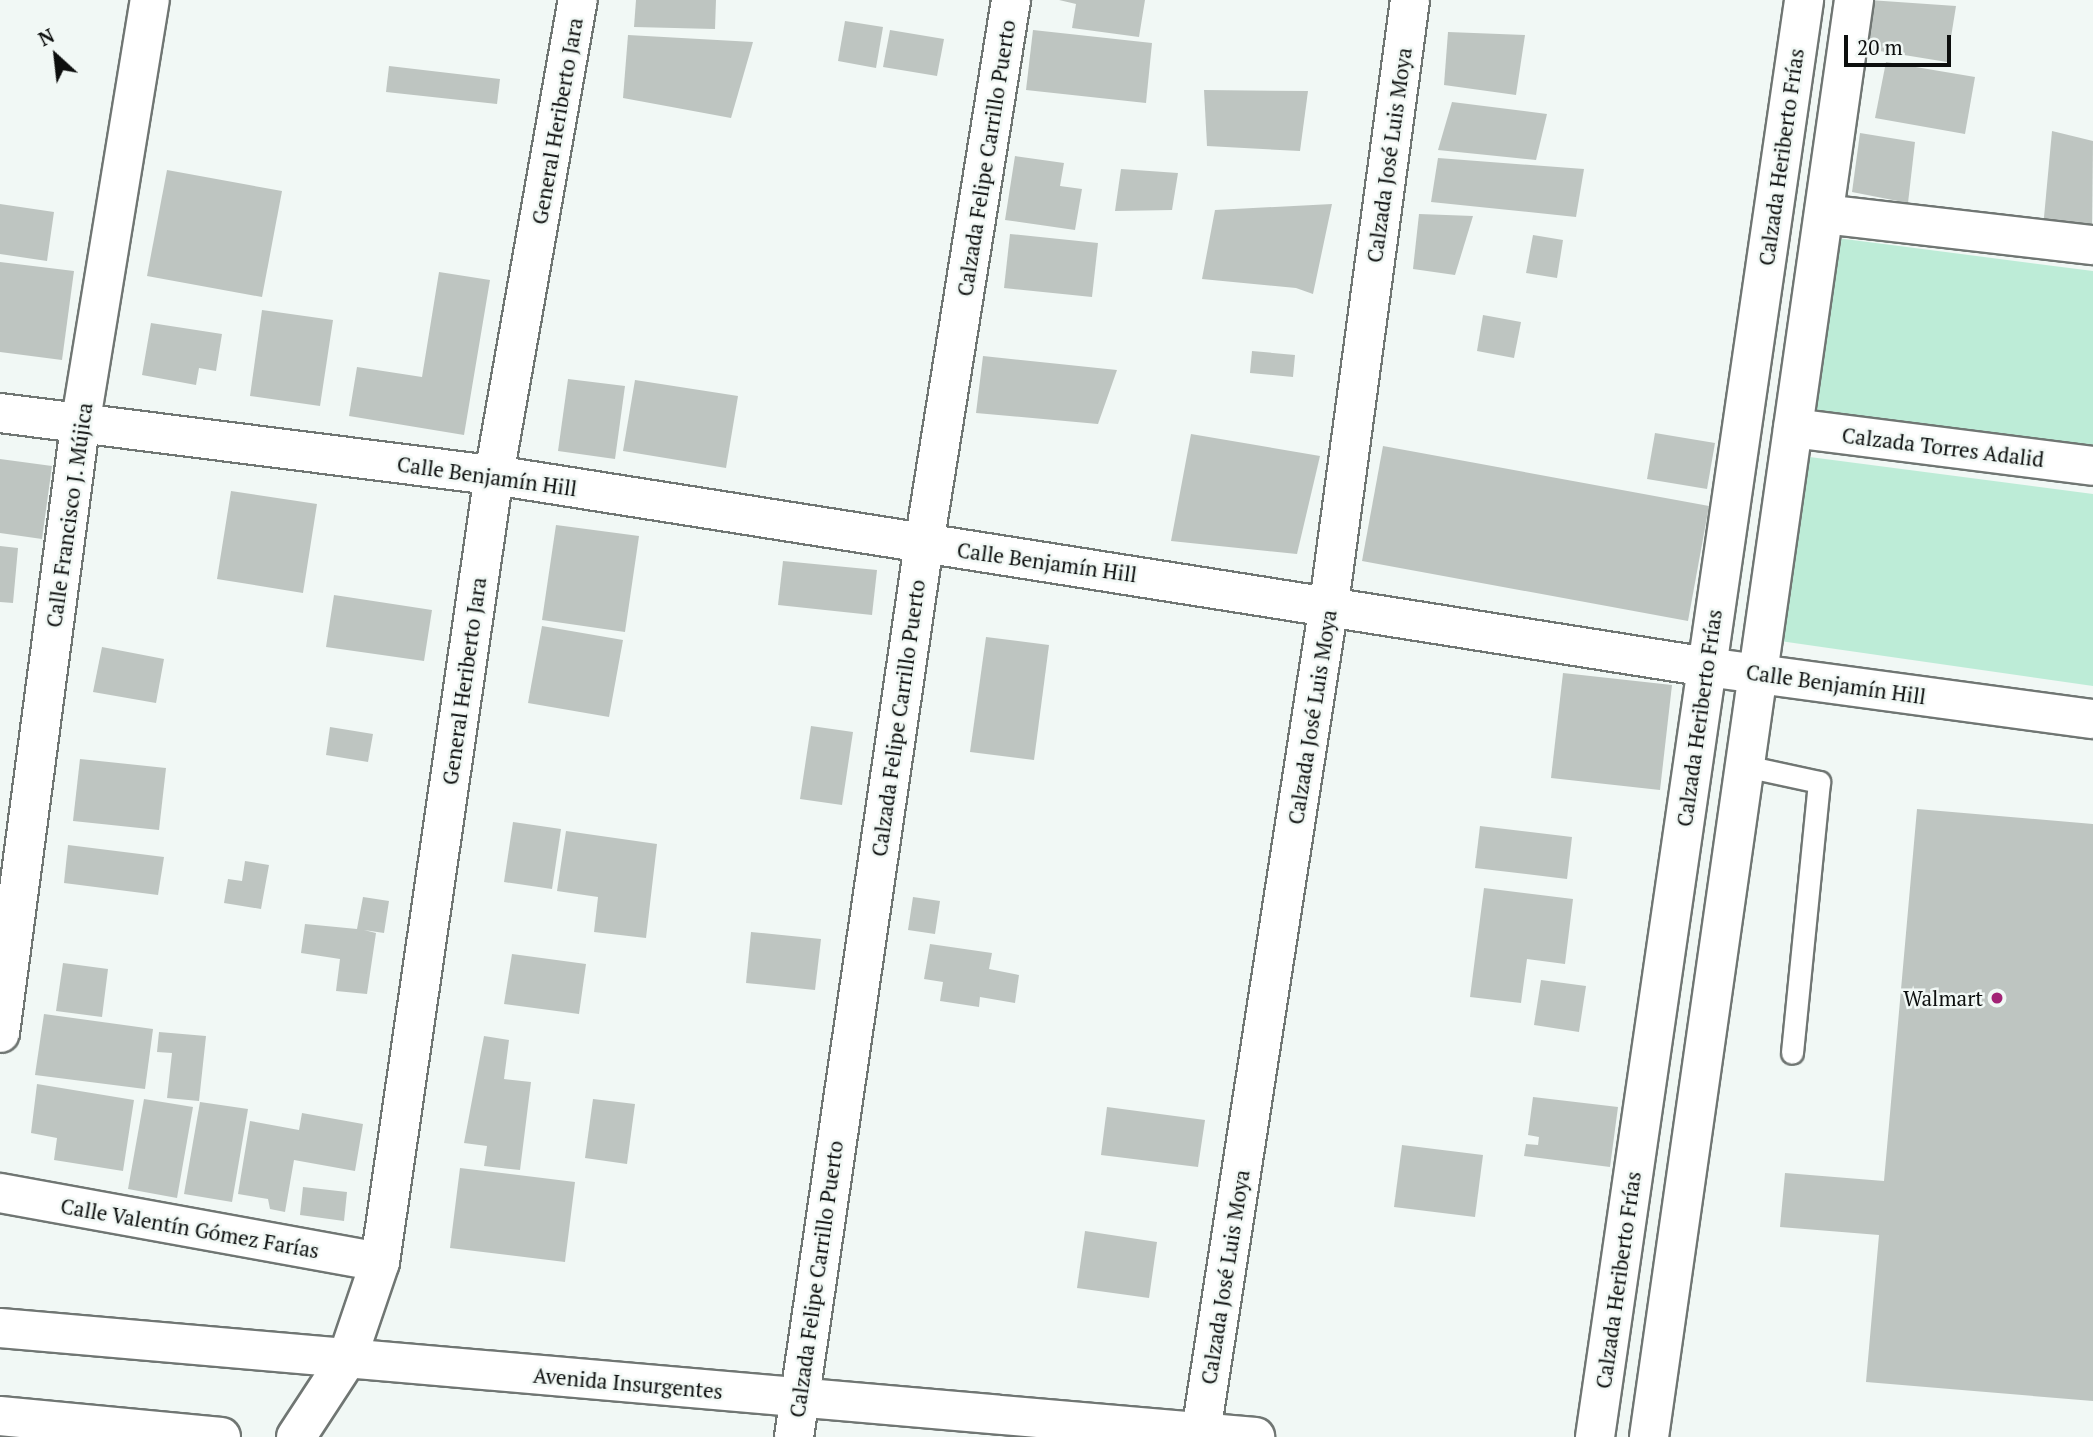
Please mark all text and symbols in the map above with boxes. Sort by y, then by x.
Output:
street label: General Heriberto Jara [526,16,588,226]
street label: Calzada Felipe Carrillo Puerto [952,18,1020,298]
north arrow [21,21,91,91]
scale bar [1848,21,1955,65]
text: N [34,22,58,51]
text: 20 m [1857,33,1903,61]
street label: Calzada José Luis Moya [1361,46,1417,264]
street label: Calzada Heriberto Frías [1753,47,1809,267]
street label: Calle Francisco J. Mújica [41,401,97,629]
street label: Calzada Torres Adalid [1840,422,2046,472]
street label: Calle Benjamín Hill [395,451,579,501]
street label: Calle Benjamín Hill [955,537,1139,587]
street label: General Heriberto Jara [437,576,491,786]
street label: Calzada Felipe Carrillo Puerto [866,578,930,858]
street label: Calzada José Luis Moya [1283,608,1341,826]
street label: Calzada Heriberto Frías [1671,608,1727,828]
street label: Calle Benjamín Hill [1744,659,1928,709]
place label: Walmart [1903,985,1983,1011]
marker: Walmart [1989,990,2005,1006]
street label: Calzada Felipe Carrillo Puerto [784,1139,848,1419]
street label: Calzada José Luis Moya [1196,1168,1254,1386]
street label: Calzada Heriberto Frías [1590,1170,1646,1390]
street label: Calle Valentín Gómez Farías [58,1193,322,1263]
street label: Avenida Insurgentes [532,1362,724,1404]

